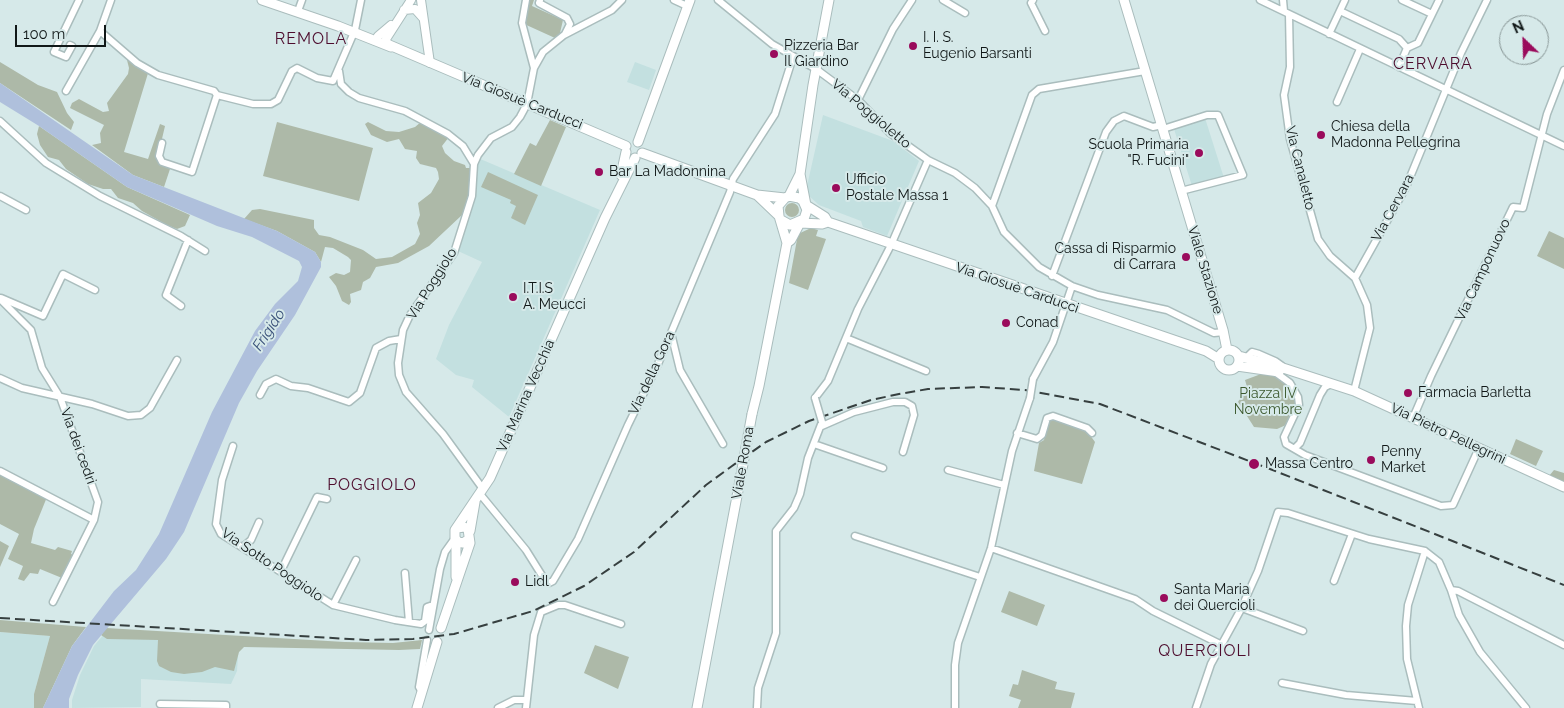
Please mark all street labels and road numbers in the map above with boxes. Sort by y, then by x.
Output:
street label: Via Giosuè Carducci [459,69,585,133]
street label: Via Poggioletto [828,76,914,152]
street label: Via Canaletto [1281,124,1319,212]
street label: Via Cervara [1368,171,1418,245]
street label: Via Camponuovo [1452,216,1514,324]
street label: Viale Stazione [1184,224,1226,316]
street label: Via Poggiolo [403,245,461,323]
street label: Via Giosuè Carducci [953,259,1081,317]
street label: Via della Gora [625,328,679,418]
street label: Via Marina Vecchia [494,337,558,455]
street label: Via Pietro Pellegrini [1388,400,1508,468]
street label: Via dei cedri [56,406,100,486]
street label: Viale Roma [728,425,758,501]
street label: Via Sotto Poggiolo [218,525,326,605]

